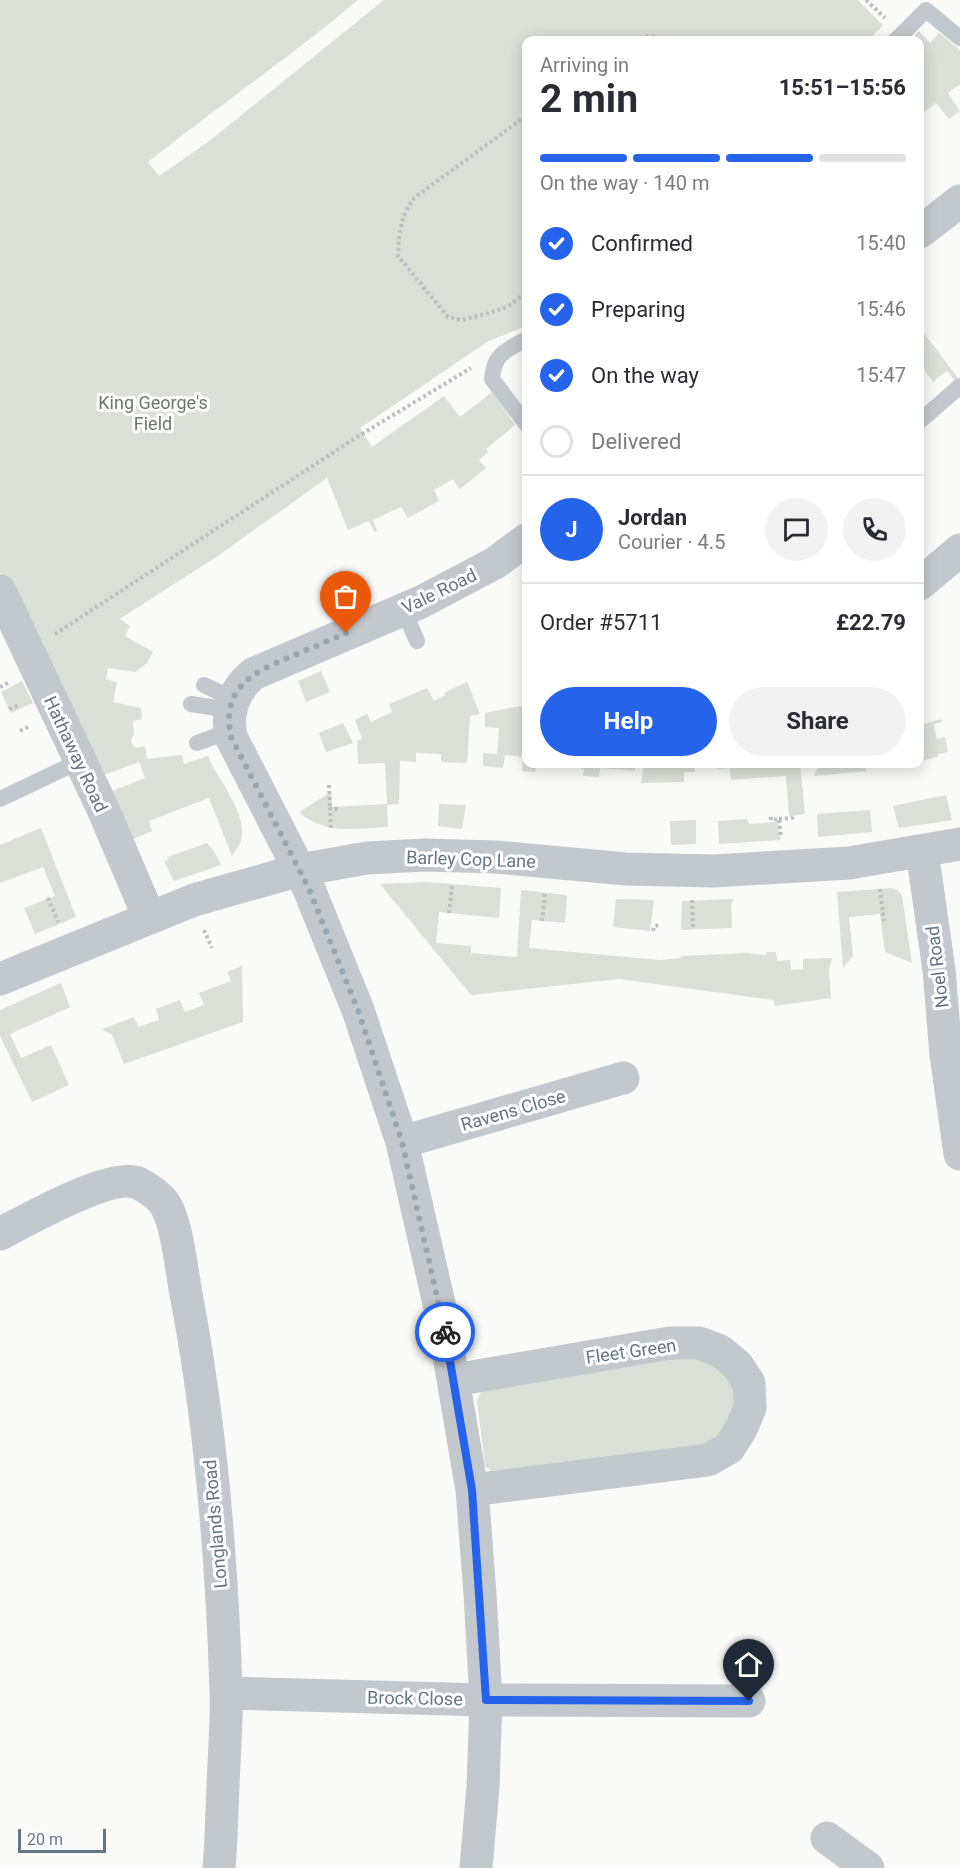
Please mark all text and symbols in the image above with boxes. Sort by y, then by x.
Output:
text: Arriving in [540,53,629,77]
text: 15:51–15:56 [779,75,906,100]
text: 2 min [540,76,638,122]
text: On the way · 140 m [540,171,709,195]
icon: check [540,227,573,260]
text: Confirmed [591,231,693,256]
text: 15:40 [856,231,906,255]
icon: check [540,293,573,326]
text: Preparing [591,297,685,322]
text: 15:46 [856,297,906,321]
icon: check [540,359,573,392]
text: On the way [591,363,699,388]
text: 15:47 [856,363,906,387]
park label: King George's Field [98,392,208,434]
text: Delivered [591,429,681,454]
button: chat [765,498,828,561]
button: phone [843,498,906,561]
text: Jordan [618,505,687,530]
text: J [565,517,578,542]
text: Courier · 4.5 [618,530,725,554]
street label: Vale Road [398,564,480,618]
pin [320,571,371,633]
icon: bag [329,580,362,613]
text: Order #5711 [540,610,662,635]
text: £22.79 [836,610,906,635]
button: Help [540,687,717,756]
button: Share [729,687,906,756]
street label: Hathaway Road [40,693,112,815]
street label: Barley Cop Lane [406,846,536,872]
street label: Noel Road [922,925,952,1009]
street label: Ravens Close [458,1085,568,1135]
courier [415,1302,475,1362]
icon: bike [429,1316,462,1349]
street label: Fleet Green [584,1334,678,1368]
street label: Longlands Road [199,1459,231,1589]
pin [723,1639,774,1701]
icon: home [732,1648,765,1681]
street label: Brock Close [367,1687,463,1709]
scale bar [18,1826,106,1854]
text: 20 m [27,1830,63,1849]

